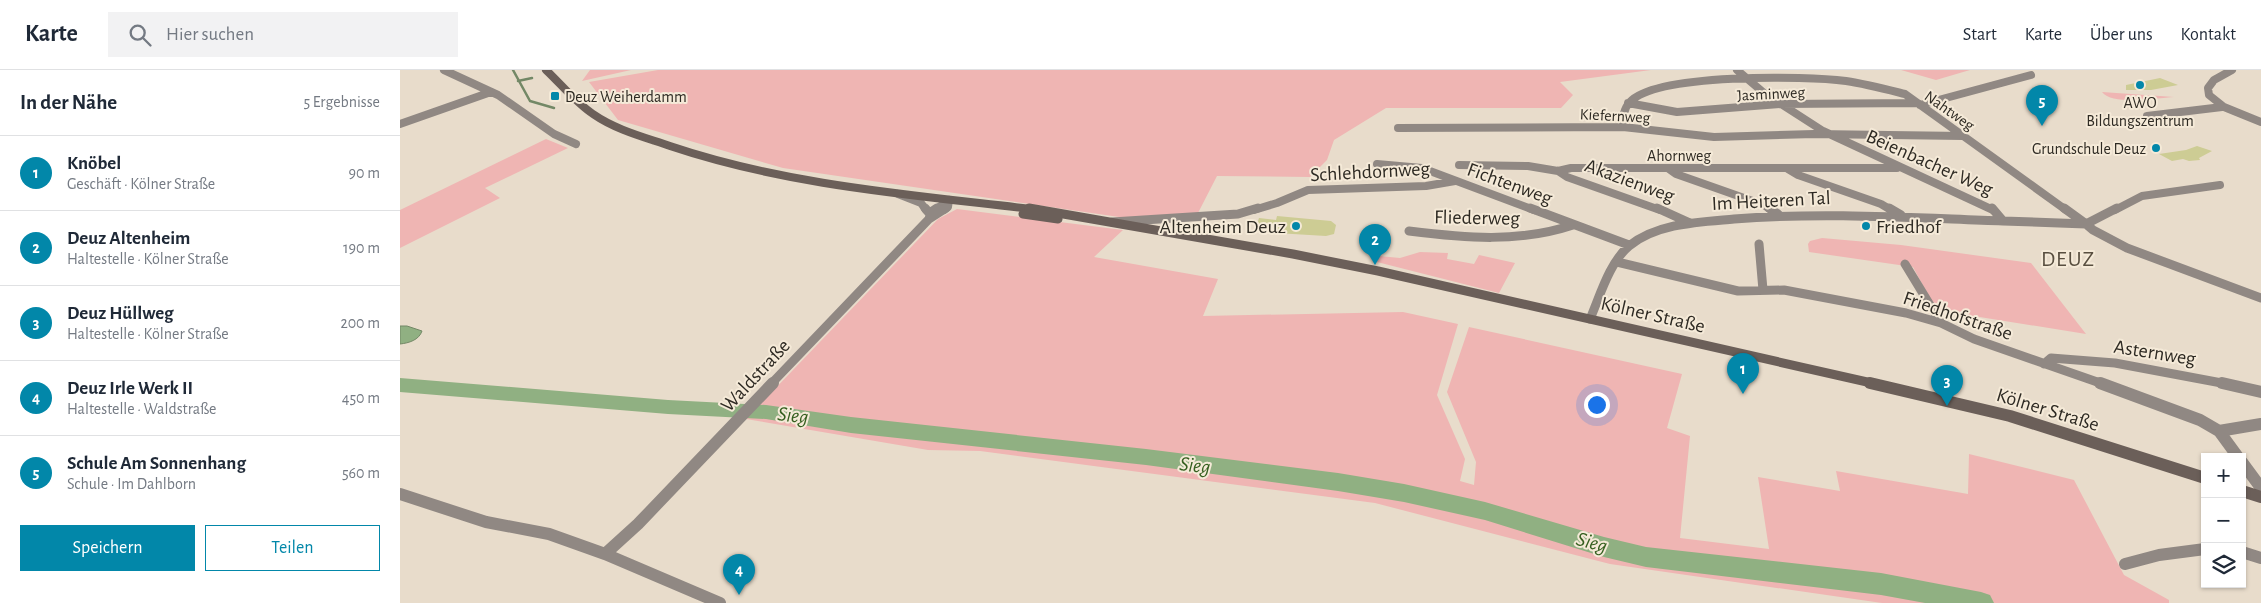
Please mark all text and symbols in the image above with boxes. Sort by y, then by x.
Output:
search box [108,12,458,57]
icon: search [126,21,154,49]
text: Karte [25,22,78,46]
text: Hier suchen [166,25,254,44]
text: Start [1963,26,1997,44]
text: Karte [2025,26,2062,44]
text: Über uns [2090,26,2153,44]
text: Kontakt [2181,26,2236,44]
marker: AWO Bildungszentrum [2134,79,2146,91]
street label: Jasminweg [1737,84,1806,104]
pin: 5 [2026,85,2058,126]
street label: Nahtweg [1921,88,1978,134]
place label: Deuz Weiherdamm [565,89,687,105]
marker: Deuz Weiherdamm [549,90,561,102]
text: In der Nähe [20,92,117,113]
text: 5 Ergebnisse [303,94,380,110]
place label: AWO Bildungszentrum [2086,95,2194,129]
street label: Kiefernweg [1579,106,1651,126]
street label: Beienbacher Weg [1863,126,1996,200]
place label: Grundschule Deuz [2032,141,2146,157]
marker: Grundschule Deuz [2150,142,2162,154]
street label: Ahornweg [1647,148,1711,164]
text: Knöbel [67,154,121,173]
street label: Akazienweg [1582,156,1677,206]
street label: Schlehdornweg [1310,159,1431,185]
street label: Fichtenweg [1464,159,1555,209]
text: 1 [33,165,39,181]
text: 90 m [349,165,380,181]
text: Geschäft · Kölner Straße [67,176,215,192]
street label: Im Heiteren Tal [1711,188,1831,214]
street label: Fliederweg [1434,207,1520,229]
place label: Altenheim Deuz [1160,217,1286,237]
place label: Friedhof [1876,217,1942,237]
marker: Altenheim Deuz [1290,220,1302,232]
marker: Friedhof [1860,220,1872,232]
pin: 2 [1359,224,1391,265]
text: Deuz Altenheim [67,229,190,248]
text: 2 [32,240,40,256]
text: 190 m [343,240,380,256]
district label: DEUZ [2041,248,2095,270]
text: Haltestelle · Kölner Straße [67,251,229,267]
street label: Friedhofstraße [1900,288,2015,344]
street label: Kölner Straße [1599,293,1707,337]
text: Deuz Hüllweg [67,304,173,323]
text: 3 [33,315,39,331]
text: 200 m [340,315,380,331]
text: Haltestelle · Kölner Straße [67,326,229,342]
street label: Waldstraße [717,336,794,416]
street label: Asternweg [2112,337,2197,369]
pin: 1 [1727,353,1759,394]
pin: 3 [1931,365,1963,406]
text: Deuz Irle Werk II [67,379,193,398]
street label: Kölner Straße [1994,385,2101,435]
text: 4 [32,390,40,406]
text: 450 m [342,390,380,406]
your location [1584,392,1610,418]
text: Haltestelle · Waldstraße [67,401,216,417]
water label: Sieg [776,403,810,428]
water label: Sieg [1178,453,1212,478]
map controls [2201,453,2246,588]
button: + [2201,453,2246,498]
text: Schule Am Sonnenhang [67,454,246,473]
text: 5 [33,465,39,481]
text: 560 m [342,465,380,481]
text: Schule · Im Dahlborn [67,476,196,492]
button: − [2201,498,2246,543]
button: Speichern [20,525,195,571]
button: Teilen [205,525,380,571]
water label: Sieg [1574,528,1610,557]
button: layers [2201,543,2246,588]
pin: 4 [723,554,755,595]

